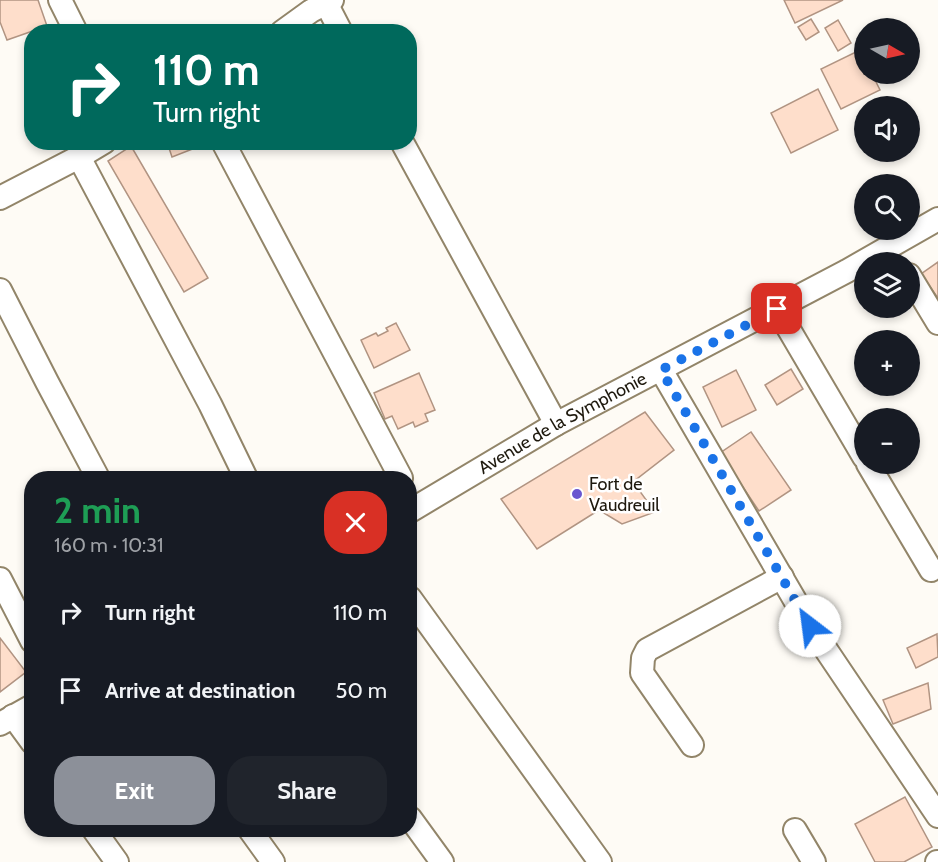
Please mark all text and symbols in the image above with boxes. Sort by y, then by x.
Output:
north arrow [854,18,920,84]
map controls [854,18,920,474]
text: 110 m [153,44,260,96]
icon: right [54,48,132,126]
text: Turn right [153,96,260,129]
button: sound [854,96,920,162]
button: search [854,174,920,240]
button: layers [854,252,920,318]
pin [751,283,802,334]
icon: arrive [760,292,793,325]
button: + [854,330,920,396]
street label: Avenue de la Symphonie [474,367,650,479]
button: − [854,408,920,474]
place label: Fort de Vaudreuil [589,473,660,516]
marker: Fort de Vaudreuil [570,487,584,501]
text: 2 min [54,488,141,532]
button: close [324,491,387,554]
text: 160 m · 10:31 [54,533,164,557]
position arrow [778,594,842,658]
icon: right [54,596,87,629]
text: Turn right [105,599,195,626]
text: 110 m [333,599,387,626]
icon: arrive [54,674,87,707]
text: Arrive at destination [105,677,295,704]
text: 50 m [335,677,387,704]
button: Exit [54,756,215,825]
button: Share [227,756,387,825]

